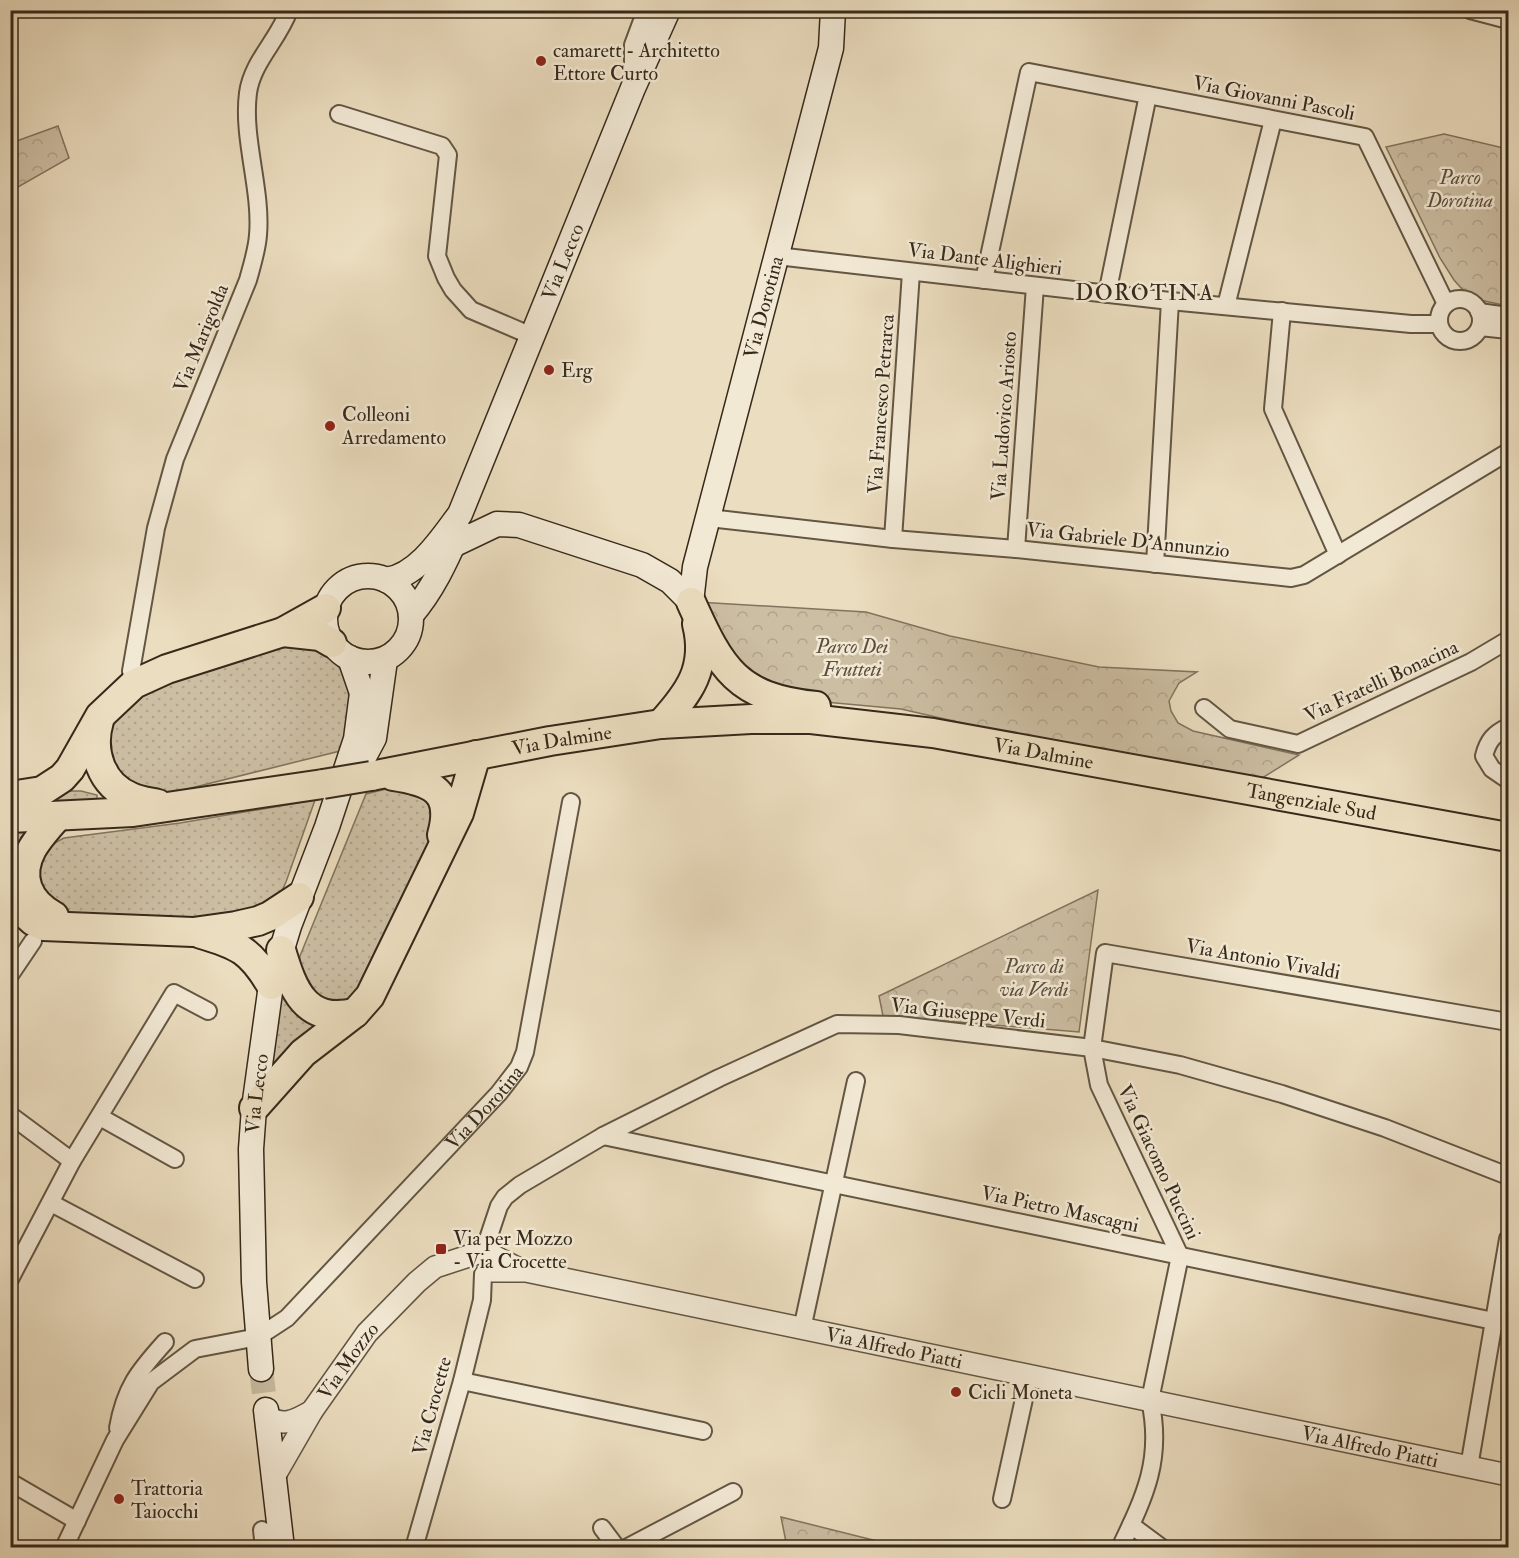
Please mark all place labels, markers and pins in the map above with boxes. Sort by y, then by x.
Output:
place label: camarett - Architetto Ettore Curto [553,38,720,86]
marker: camarett - Architetto Ettore Curto [534,54,548,68]
place label: Erg [561,358,594,383]
marker: Erg [542,363,556,377]
place label: Colleoni Arredamento [341,402,446,450]
marker: Colleoni Arredamento [323,419,337,433]
place label: Via per Mozzo - Via Crocette [453,1226,573,1274]
marker: Via per Mozzo - Via Crocette [434,1242,448,1256]
place label: Cicli Moneta [968,1380,1073,1405]
marker: Cicli Moneta [949,1385,963,1399]
place label: Trattoria Taiocchi [131,1476,204,1524]
marker: Trattoria Taiocchi [112,1492,126,1506]

